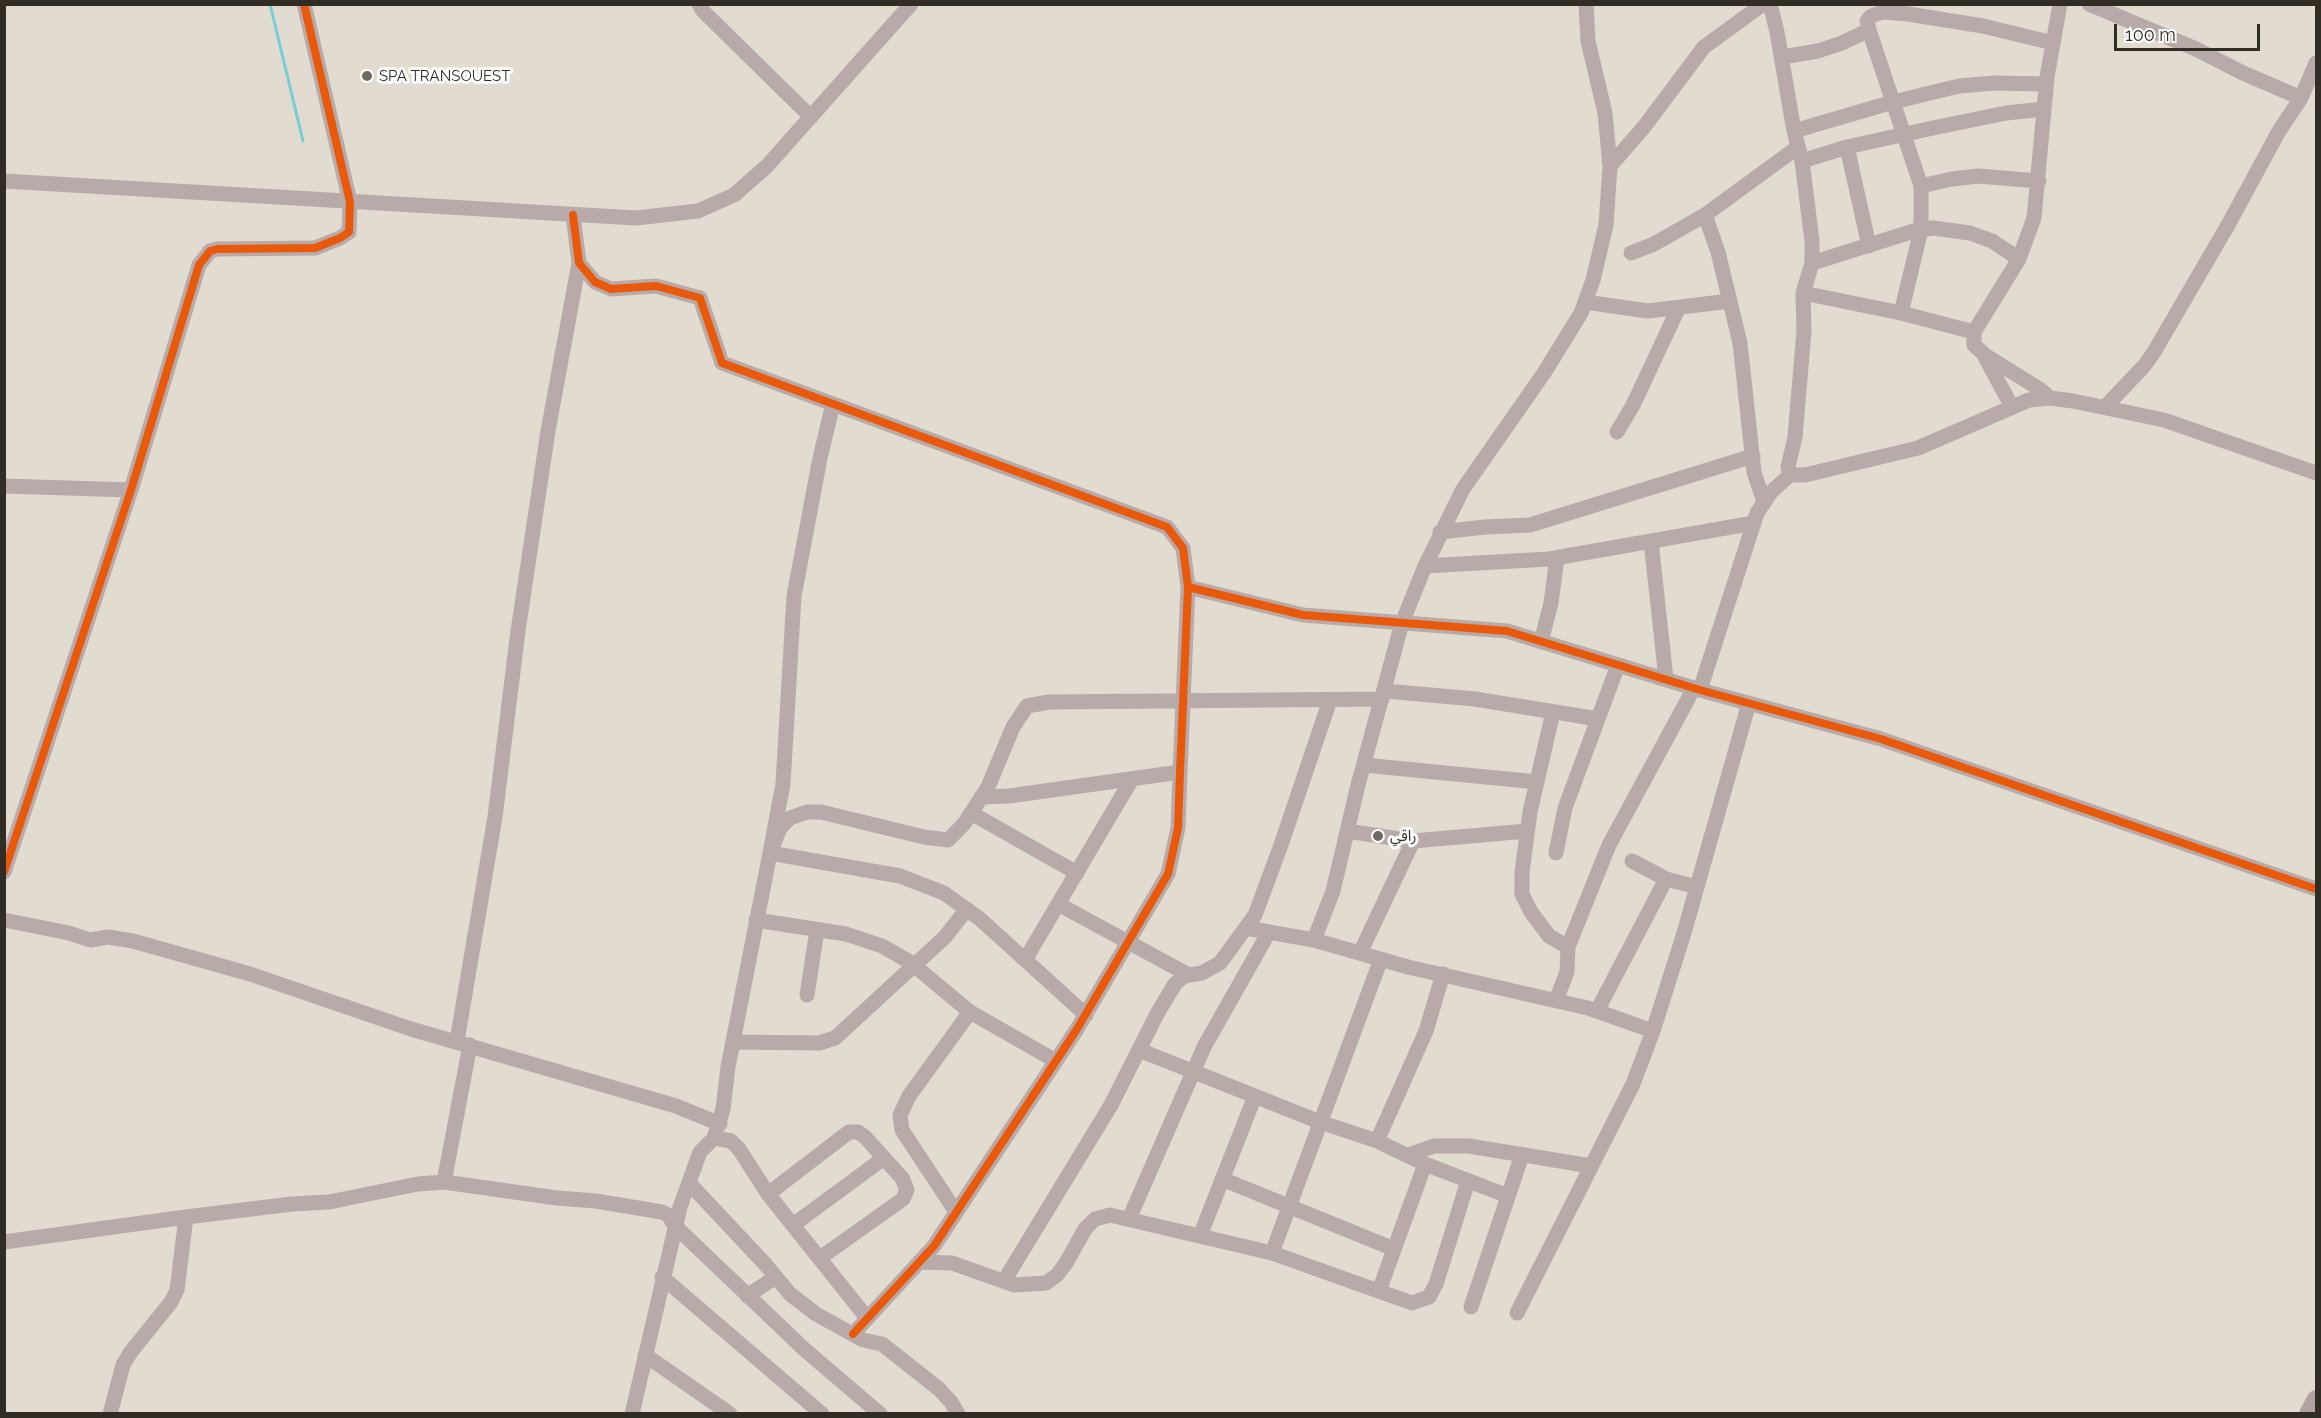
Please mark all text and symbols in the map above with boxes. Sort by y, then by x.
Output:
scale bar [2117,12,2262,50]
text: 100 m [2125,24,2176,45]
place label: SPA TRANSOUEST [379,67,510,85]
marker: SPA TRANSOUEST [360,69,374,83]
place label: راقي [1390,827,1416,845]
marker: راقي [1371,829,1385,843]

